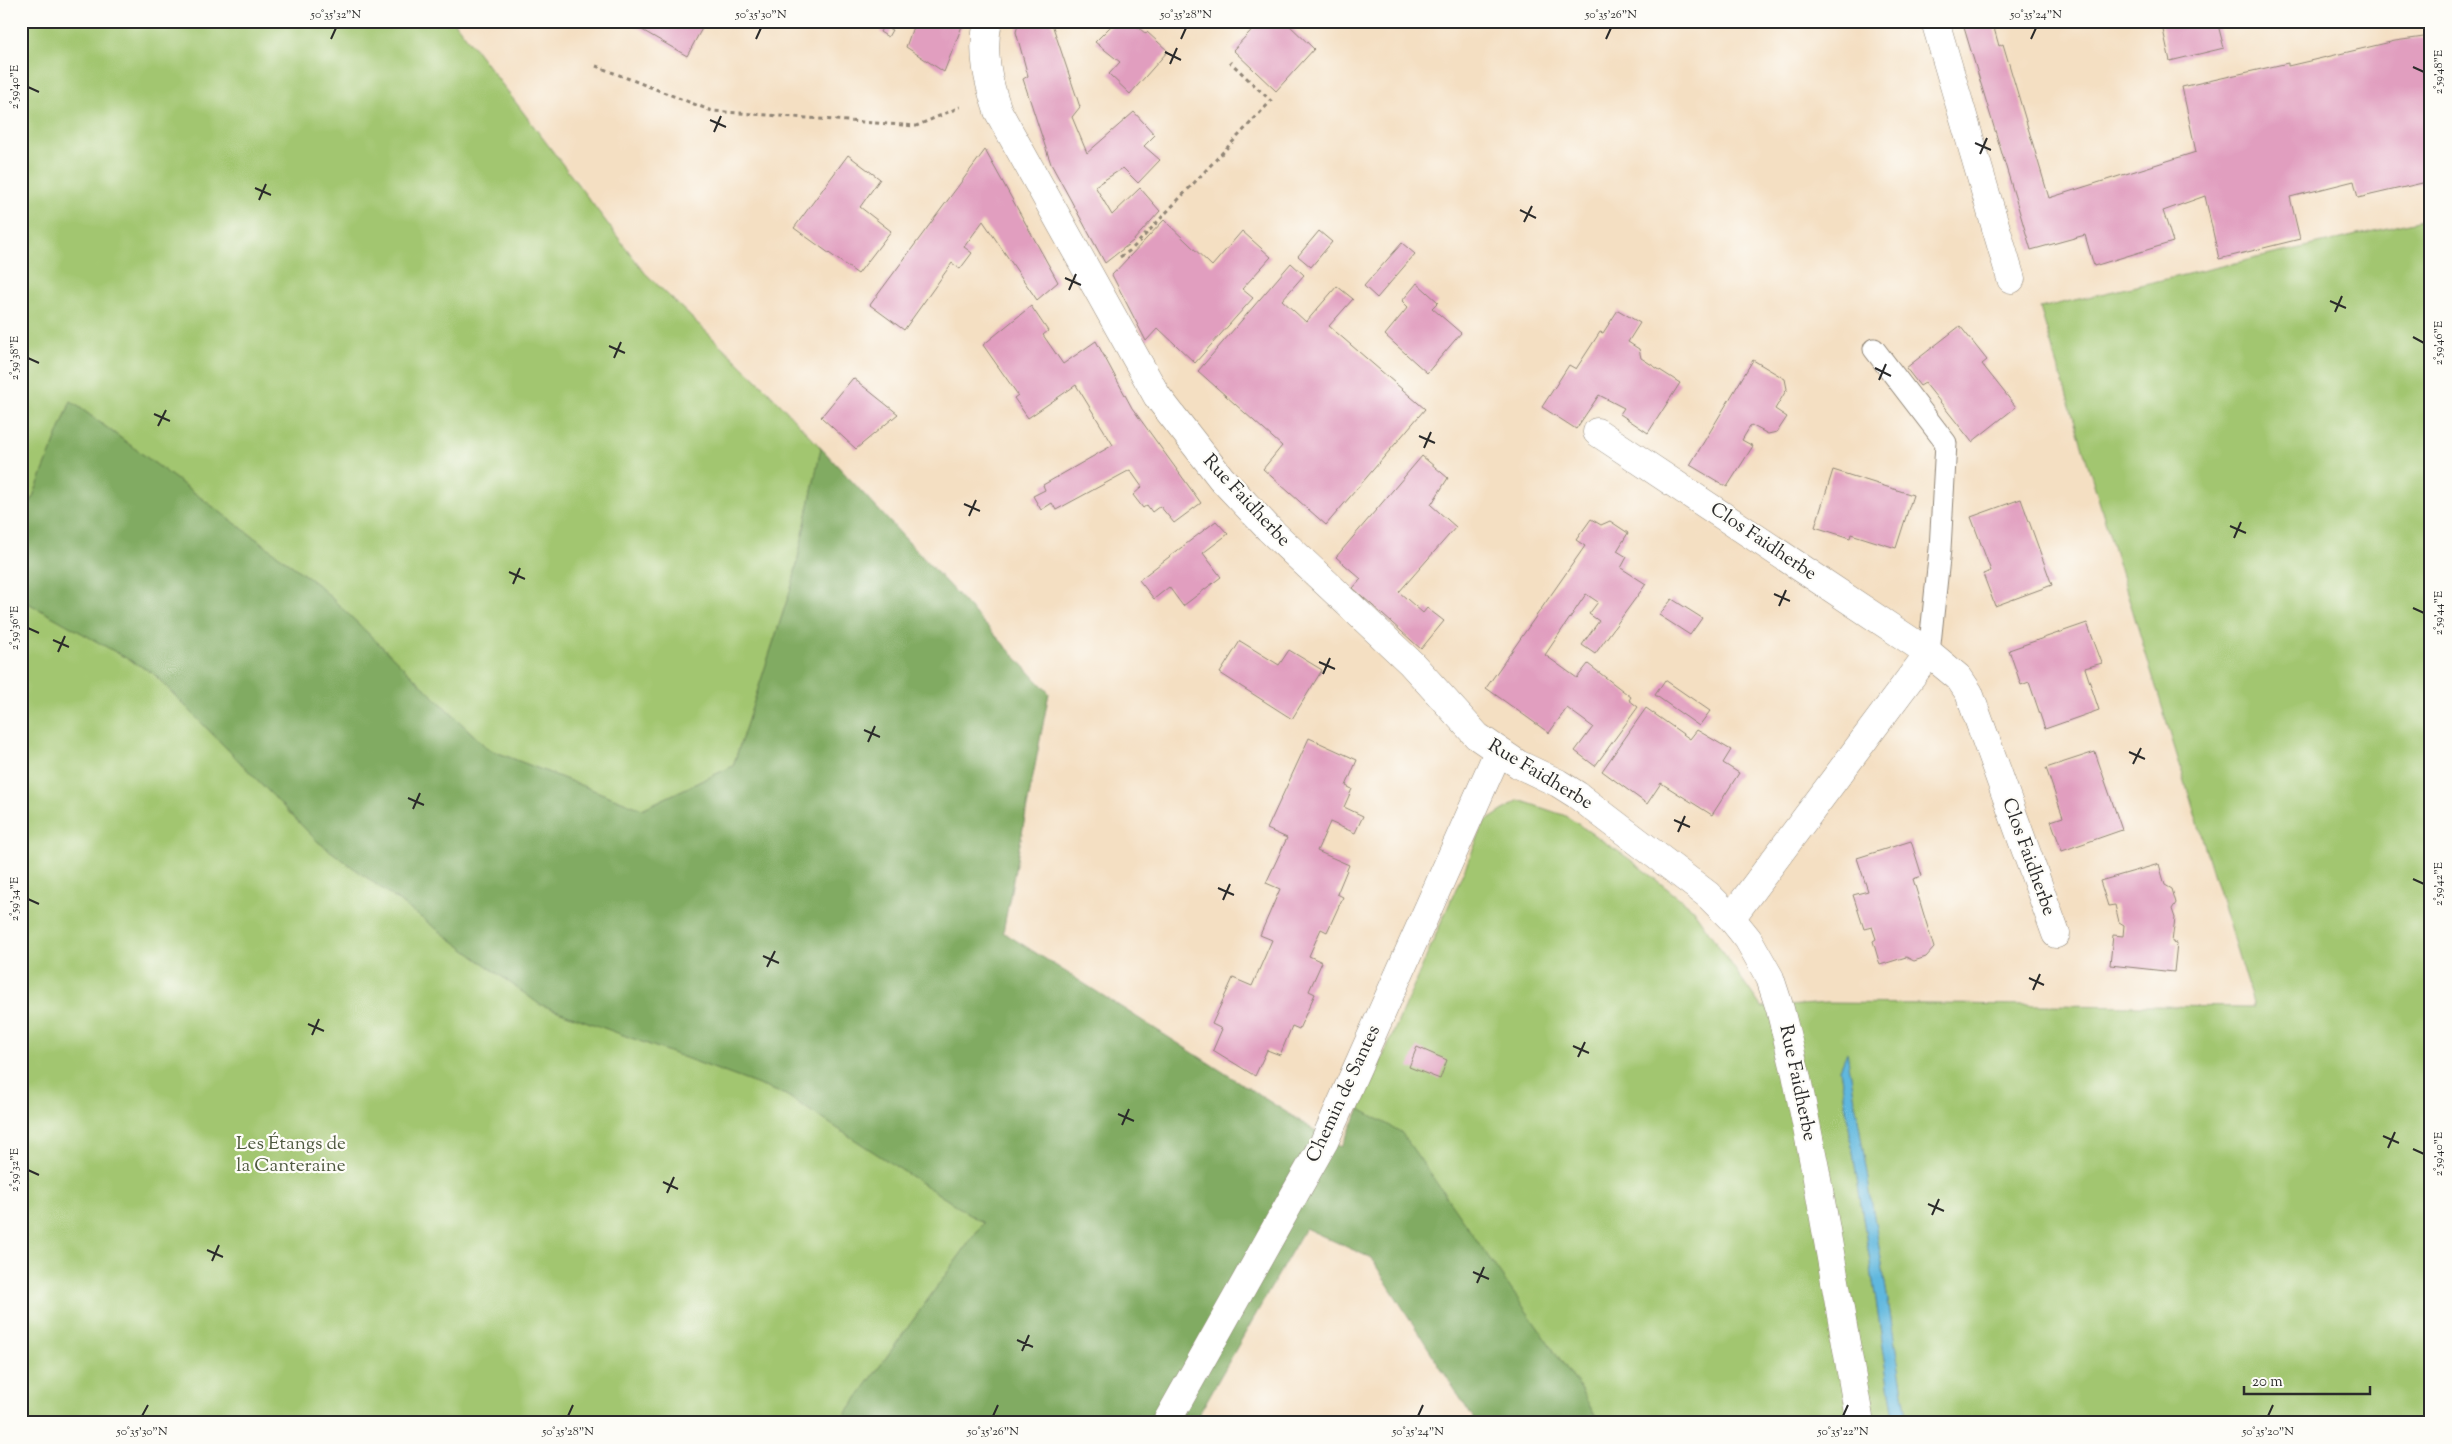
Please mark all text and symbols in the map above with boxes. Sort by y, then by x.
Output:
text: 50°35'32"N [310,6,362,24]
text: 50°35'30"N [735,6,787,24]
text: 50°35'28"N [1159,6,1212,24]
text: 50°35'26"N [1584,6,1637,24]
text: 50°35'24"N [2009,6,2062,24]
text: 2°59'48"E [2430,49,2448,94]
text: 2°59'40"E [6,64,24,109]
text: 2°59'46"E [2430,320,2448,365]
text: 2°59'38"E [6,335,24,380]
street label: Rue Faidherbe [1196,449,1296,553]
street label: Clos Faidherbe [1704,496,1822,588]
text: 2°59'44"E [2430,590,2448,635]
text: 2°59'36"E [6,605,24,650]
street label: Rue Faidherbe [1482,733,1598,817]
street label: Clos Faidherbe [1994,794,2062,920]
text: 2°59'42"E [2430,861,2448,906]
text: 2°59'34"E [6,876,24,921]
street label: Chemin de Santes [1300,1021,1388,1167]
street label: Rue Faidherbe [1772,1022,1822,1144]
park label: Les Étangs de la Canteraine [236,1131,346,1180]
text: 2°59'40"E [2430,1131,2448,1176]
text: 2°59'32"E [6,1147,24,1192]
scale bar [2244,1364,2371,1396]
text: 20 m [2252,1372,2283,1393]
text: 50°35'30"N [116,1423,168,1441]
text: 50°35'28"N [541,1423,594,1441]
text: 50°35'26"N [966,1423,1019,1441]
text: 50°35'24"N [1391,1423,1444,1441]
text: 50°35'22"N [1816,1423,1869,1441]
text: 50°35'20"N [2241,1423,2294,1441]

